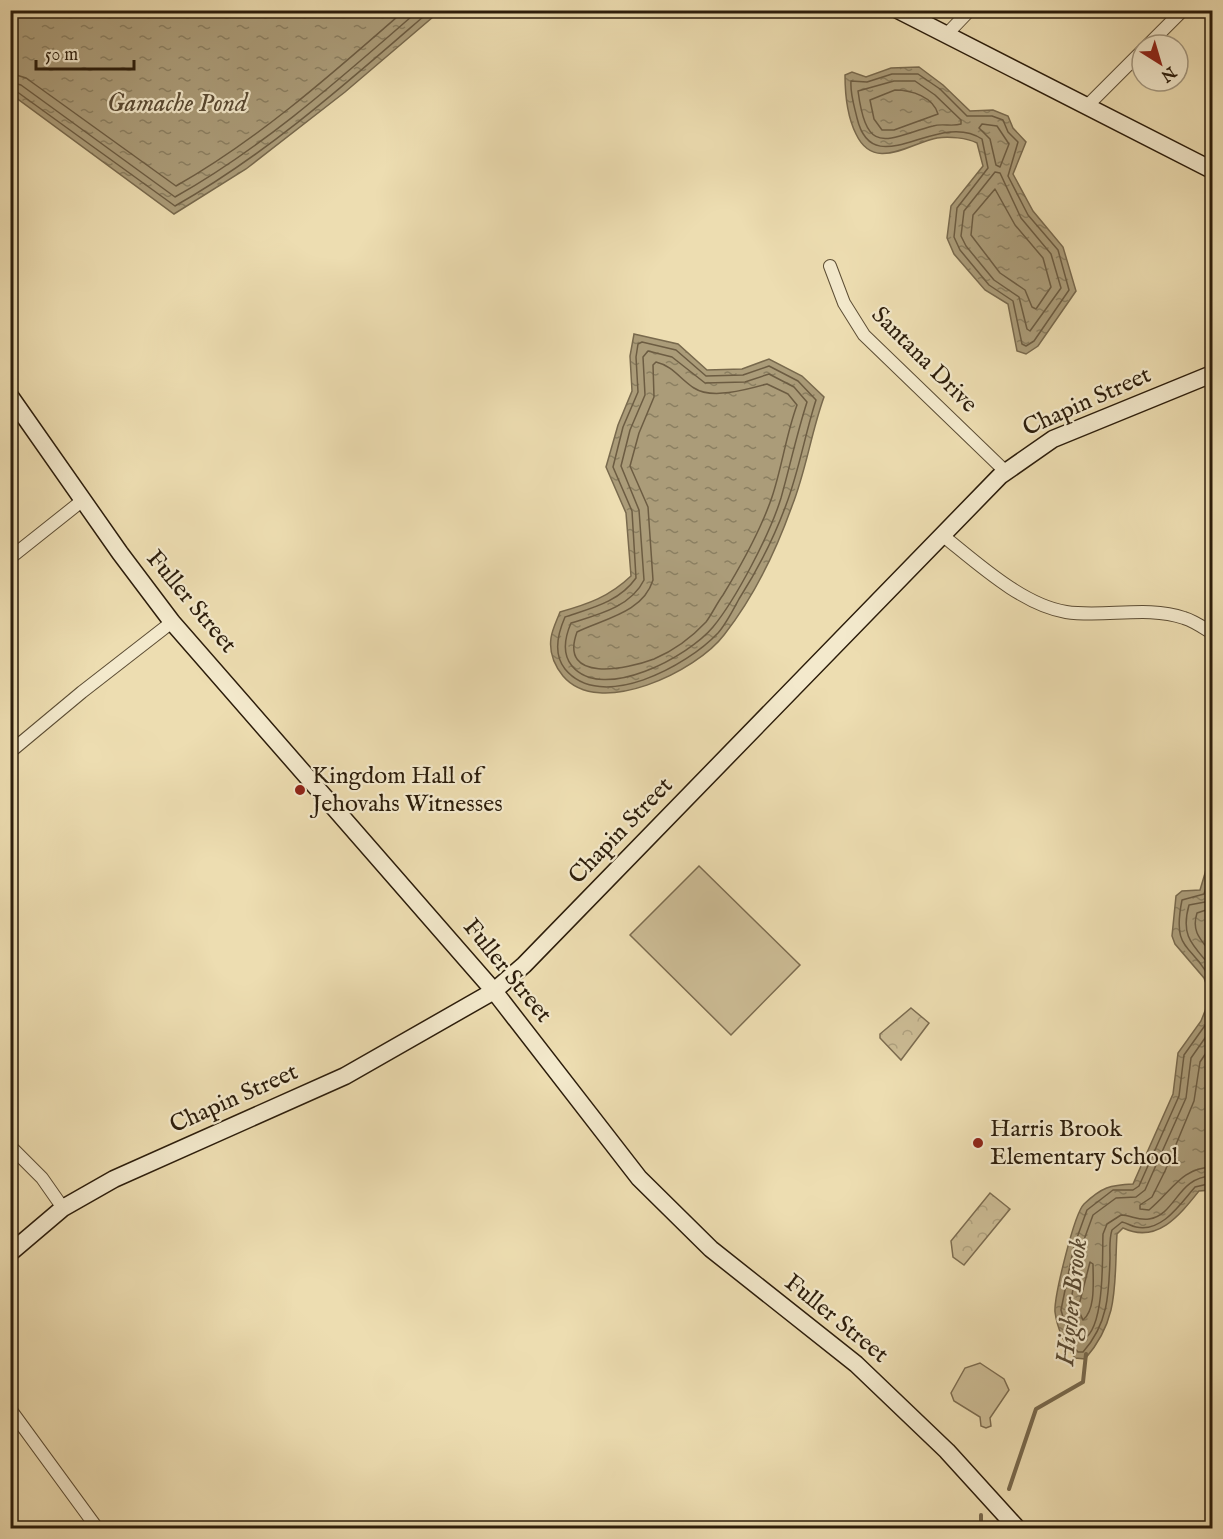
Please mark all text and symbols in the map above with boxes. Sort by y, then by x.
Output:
scale bar [36,33,134,71]
north arrow [1130,33,1190,93]
text: 50 m [45,44,78,67]
text: N [1156,61,1180,86]
water label: Gamache Pond [107,87,249,120]
street label: Santana Drive [864,300,984,420]
street label: Chapin Street [1018,360,1156,444]
street label: Fuller Street [139,544,243,660]
place label: Kingdom Hall of Jehovahs Witnesses [309,761,503,820]
street label: Chapin Street [562,771,680,891]
marker: Kingdom Hall of Jehovahs Witnesses [293,783,307,797]
street label: Fuller Street [456,913,558,1029]
street label: Chapin Street [165,1057,303,1141]
place label: Harris Brook Elementary School [990,1114,1179,1173]
marker: Harris Brook Elementary School [971,1136,985,1150]
water label: Higher Brook [1049,1236,1096,1368]
street label: Fuller Street [778,1268,894,1370]

